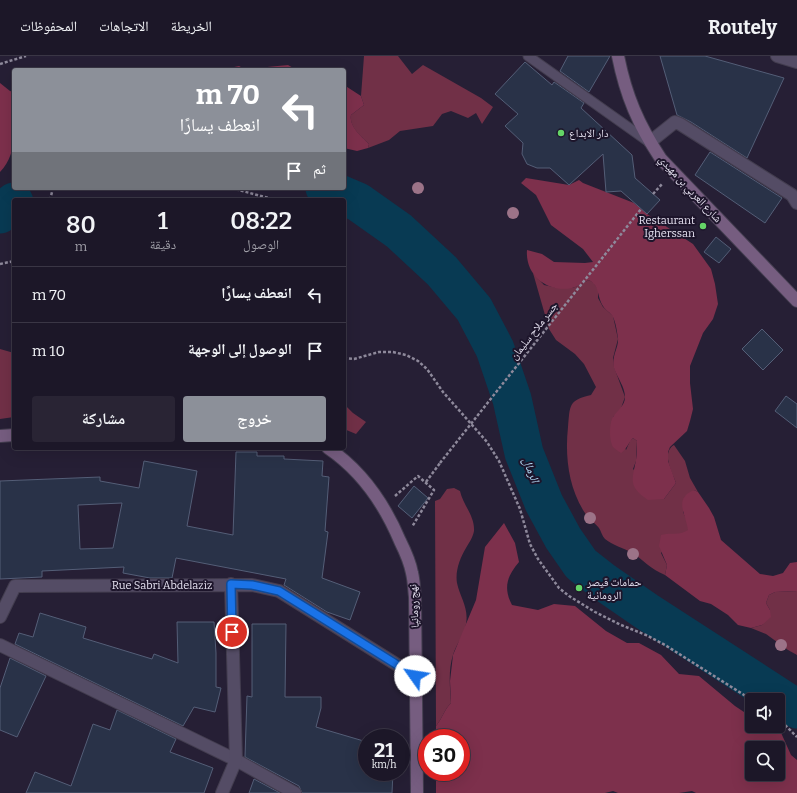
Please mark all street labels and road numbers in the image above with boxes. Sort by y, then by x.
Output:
street label: شارع العربي بن مهيدي [654,153,724,226]
street label: جسر ملاح سليمان [507,300,561,362]
street label: Rue Sabri Abdelaziz [112,579,212,592]
street label: نهج رومانيا [406,584,422,628]

